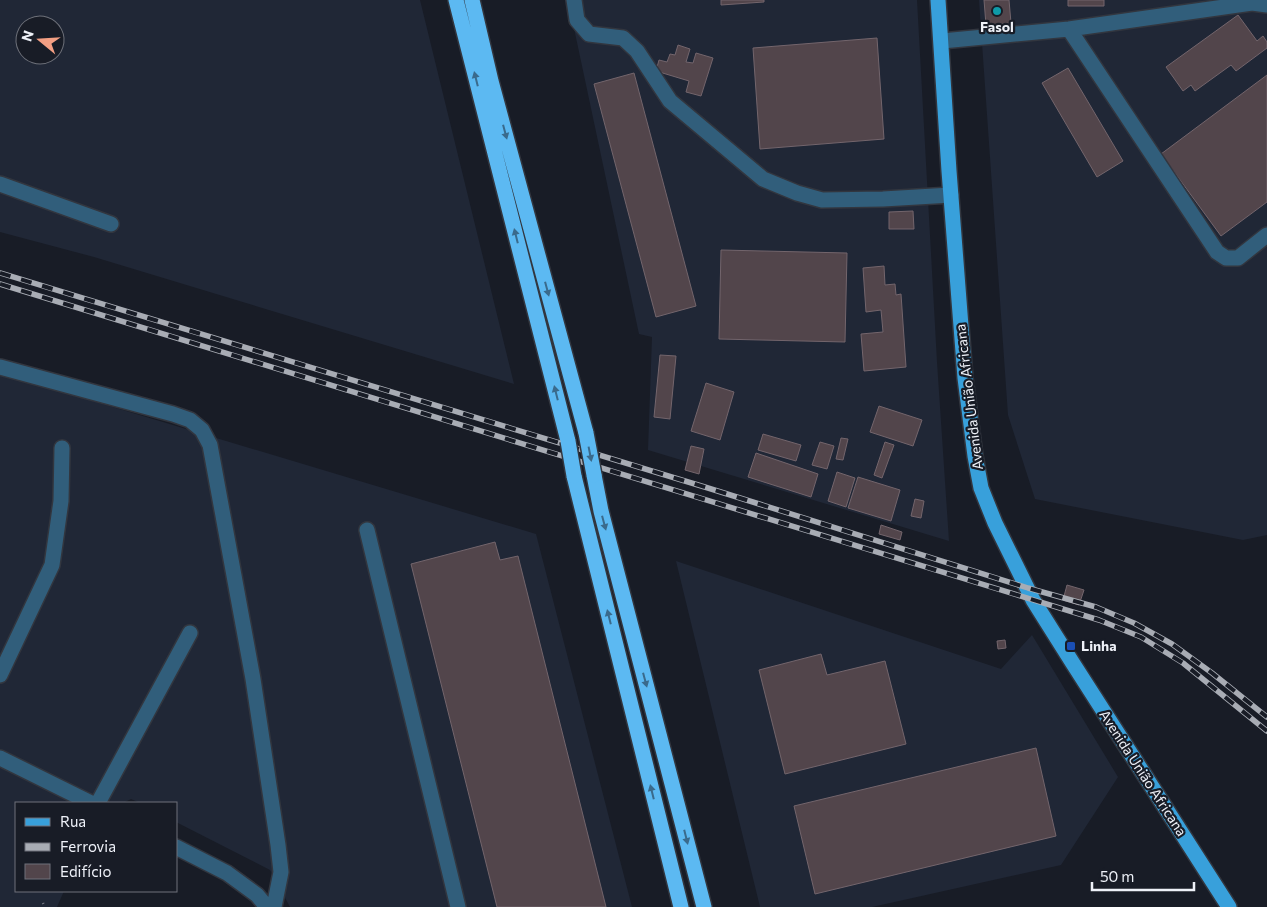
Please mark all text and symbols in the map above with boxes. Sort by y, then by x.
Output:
marker: Fasol [991,5,1003,17]
north arrow [15,15,65,65]
place label: Fasol [980,18,1014,35]
text: N [17,28,37,43]
one-way arrow [471,71,479,86]
one-way arrow [501,125,509,140]
one-way arrow [511,229,519,244]
one-way arrow [543,282,551,297]
street label: Avenida União Africana [951,323,986,471]
one-way arrow [552,386,560,401]
one-way arrow [586,447,594,463]
one-way arrow [601,515,609,530]
one-way arrow [605,610,613,625]
place label: Linha [1081,637,1117,654]
marker: Linha [1065,640,1077,652]
one-way arrow [642,672,650,687]
street label: Avenida União Africana [1096,706,1191,839]
one-way arrow [648,784,656,799]
legend [15,802,178,892]
text: Rua [60,812,86,830]
one-way arrow [682,830,690,845]
text: Ferrovia [60,837,116,855]
scale bar [1092,860,1194,892]
text: Edifício [60,862,111,880]
text: 50 m [1100,867,1134,885]

